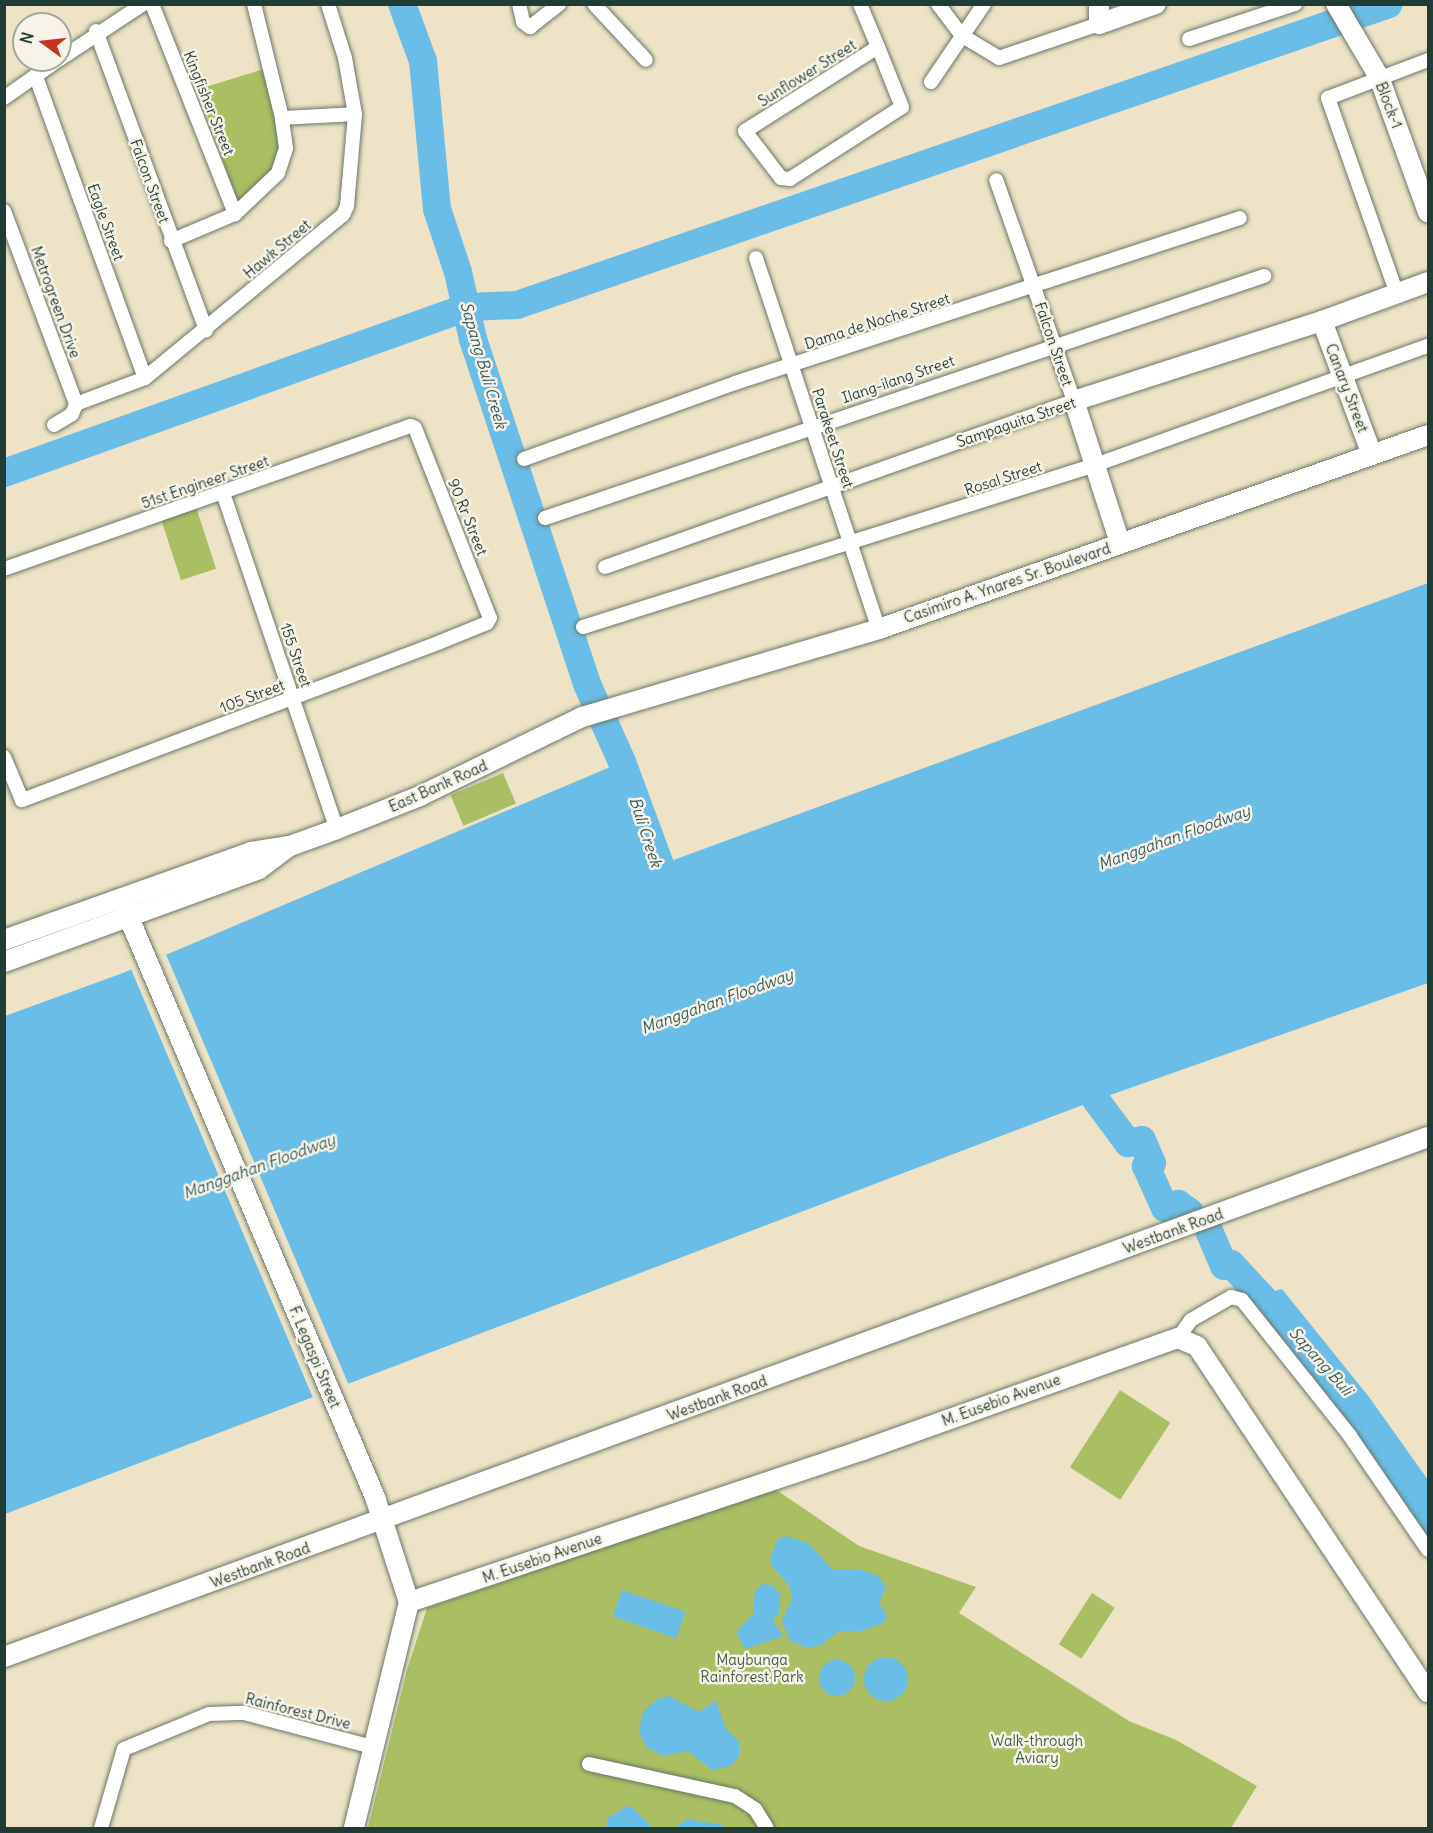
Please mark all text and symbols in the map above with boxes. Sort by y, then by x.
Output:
north arrow [12,12,72,72]
text: N [15,30,38,46]
street label: Sunflower Street [755,36,859,110]
street label: Kingfisher Street [180,48,238,158]
street label: Block-1 [1372,79,1406,131]
street label: Falcon Street [127,137,173,225]
street label: Eagle Street [84,181,128,263]
street label: Hawk Street [240,216,314,282]
street label: Metrogreen Drive [27,244,85,360]
street label: Dama de Noche Street [802,289,952,353]
water label: Sapang Buli Creek [457,299,511,431]
street label: Falcon Street [1031,300,1077,388]
street label: Canary Street [1322,341,1372,435]
street label: Ilang-ilang Street [839,351,957,407]
street label: Parakeet Street [808,386,858,490]
street label: Sampaguita Street [954,393,1078,451]
street label: 51st Engineer Street [139,452,271,512]
street label: Rosal Street [962,457,1044,499]
street label: 90 Rr Street [444,476,492,558]
street label: Casimiro A. Ynares Sr. Boulevard [901,539,1113,627]
street label: 155 Street [277,620,315,690]
street label: 105 Street [217,675,287,717]
street label: East Bank Road [386,756,490,816]
water label: Buli Creek [626,794,666,870]
water label: Manggahan Floodway [1095,801,1253,873]
water label: Manggahan Floodway [638,965,796,1037]
water label: Manggahan Floodway [180,1130,338,1202]
street label: Westbank Road [1121,1205,1225,1257]
street label: F. Legaspi Street [285,1303,345,1411]
water label: Sapang Buli [1285,1323,1357,1399]
street label: M. Eusebio Avenue [939,1370,1063,1430]
street label: Westbank Road [665,1372,769,1424]
street label: M. Eusebio Avenue [480,1529,604,1587]
street label: Westbank Road [208,1539,312,1591]
park label: Maybunga Rainforest Park [700,1650,804,1685]
street label: Rainforest Drive [244,1689,352,1733]
park label: Walk-through Aviary [991,1731,1083,1766]

